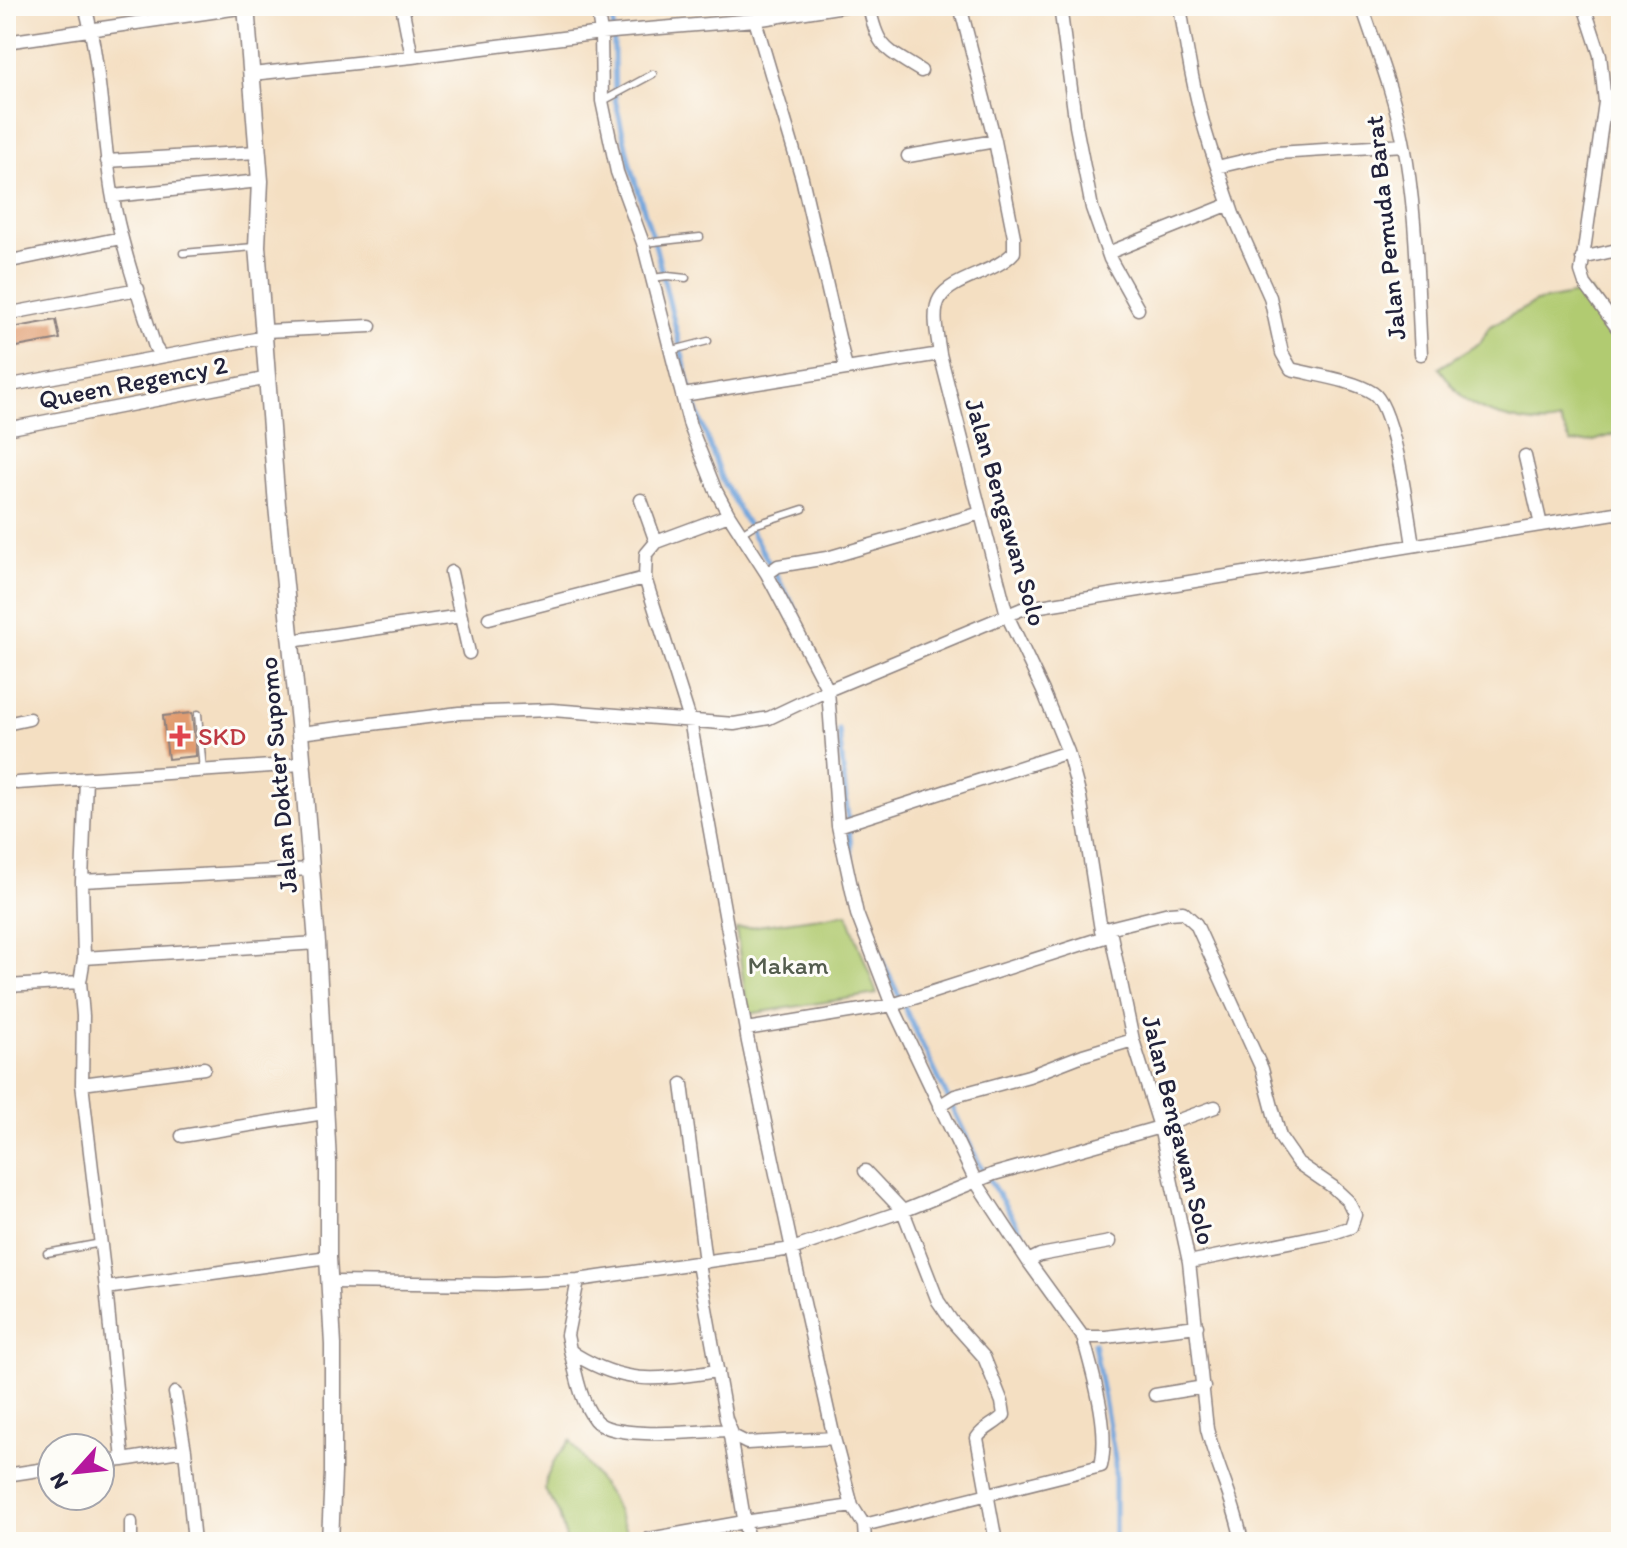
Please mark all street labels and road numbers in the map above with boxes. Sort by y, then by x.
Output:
street label: Jalan Pemuda Barat [1357,114,1413,342]
street label: Queen Regency 2 [36,348,230,416]
street label: Jalan Bengawan Solo [958,394,1054,630]
street label: Jalan Dokter Supomo [252,655,304,895]
street label: Jalan Bengawan Solo [1135,1012,1223,1248]

